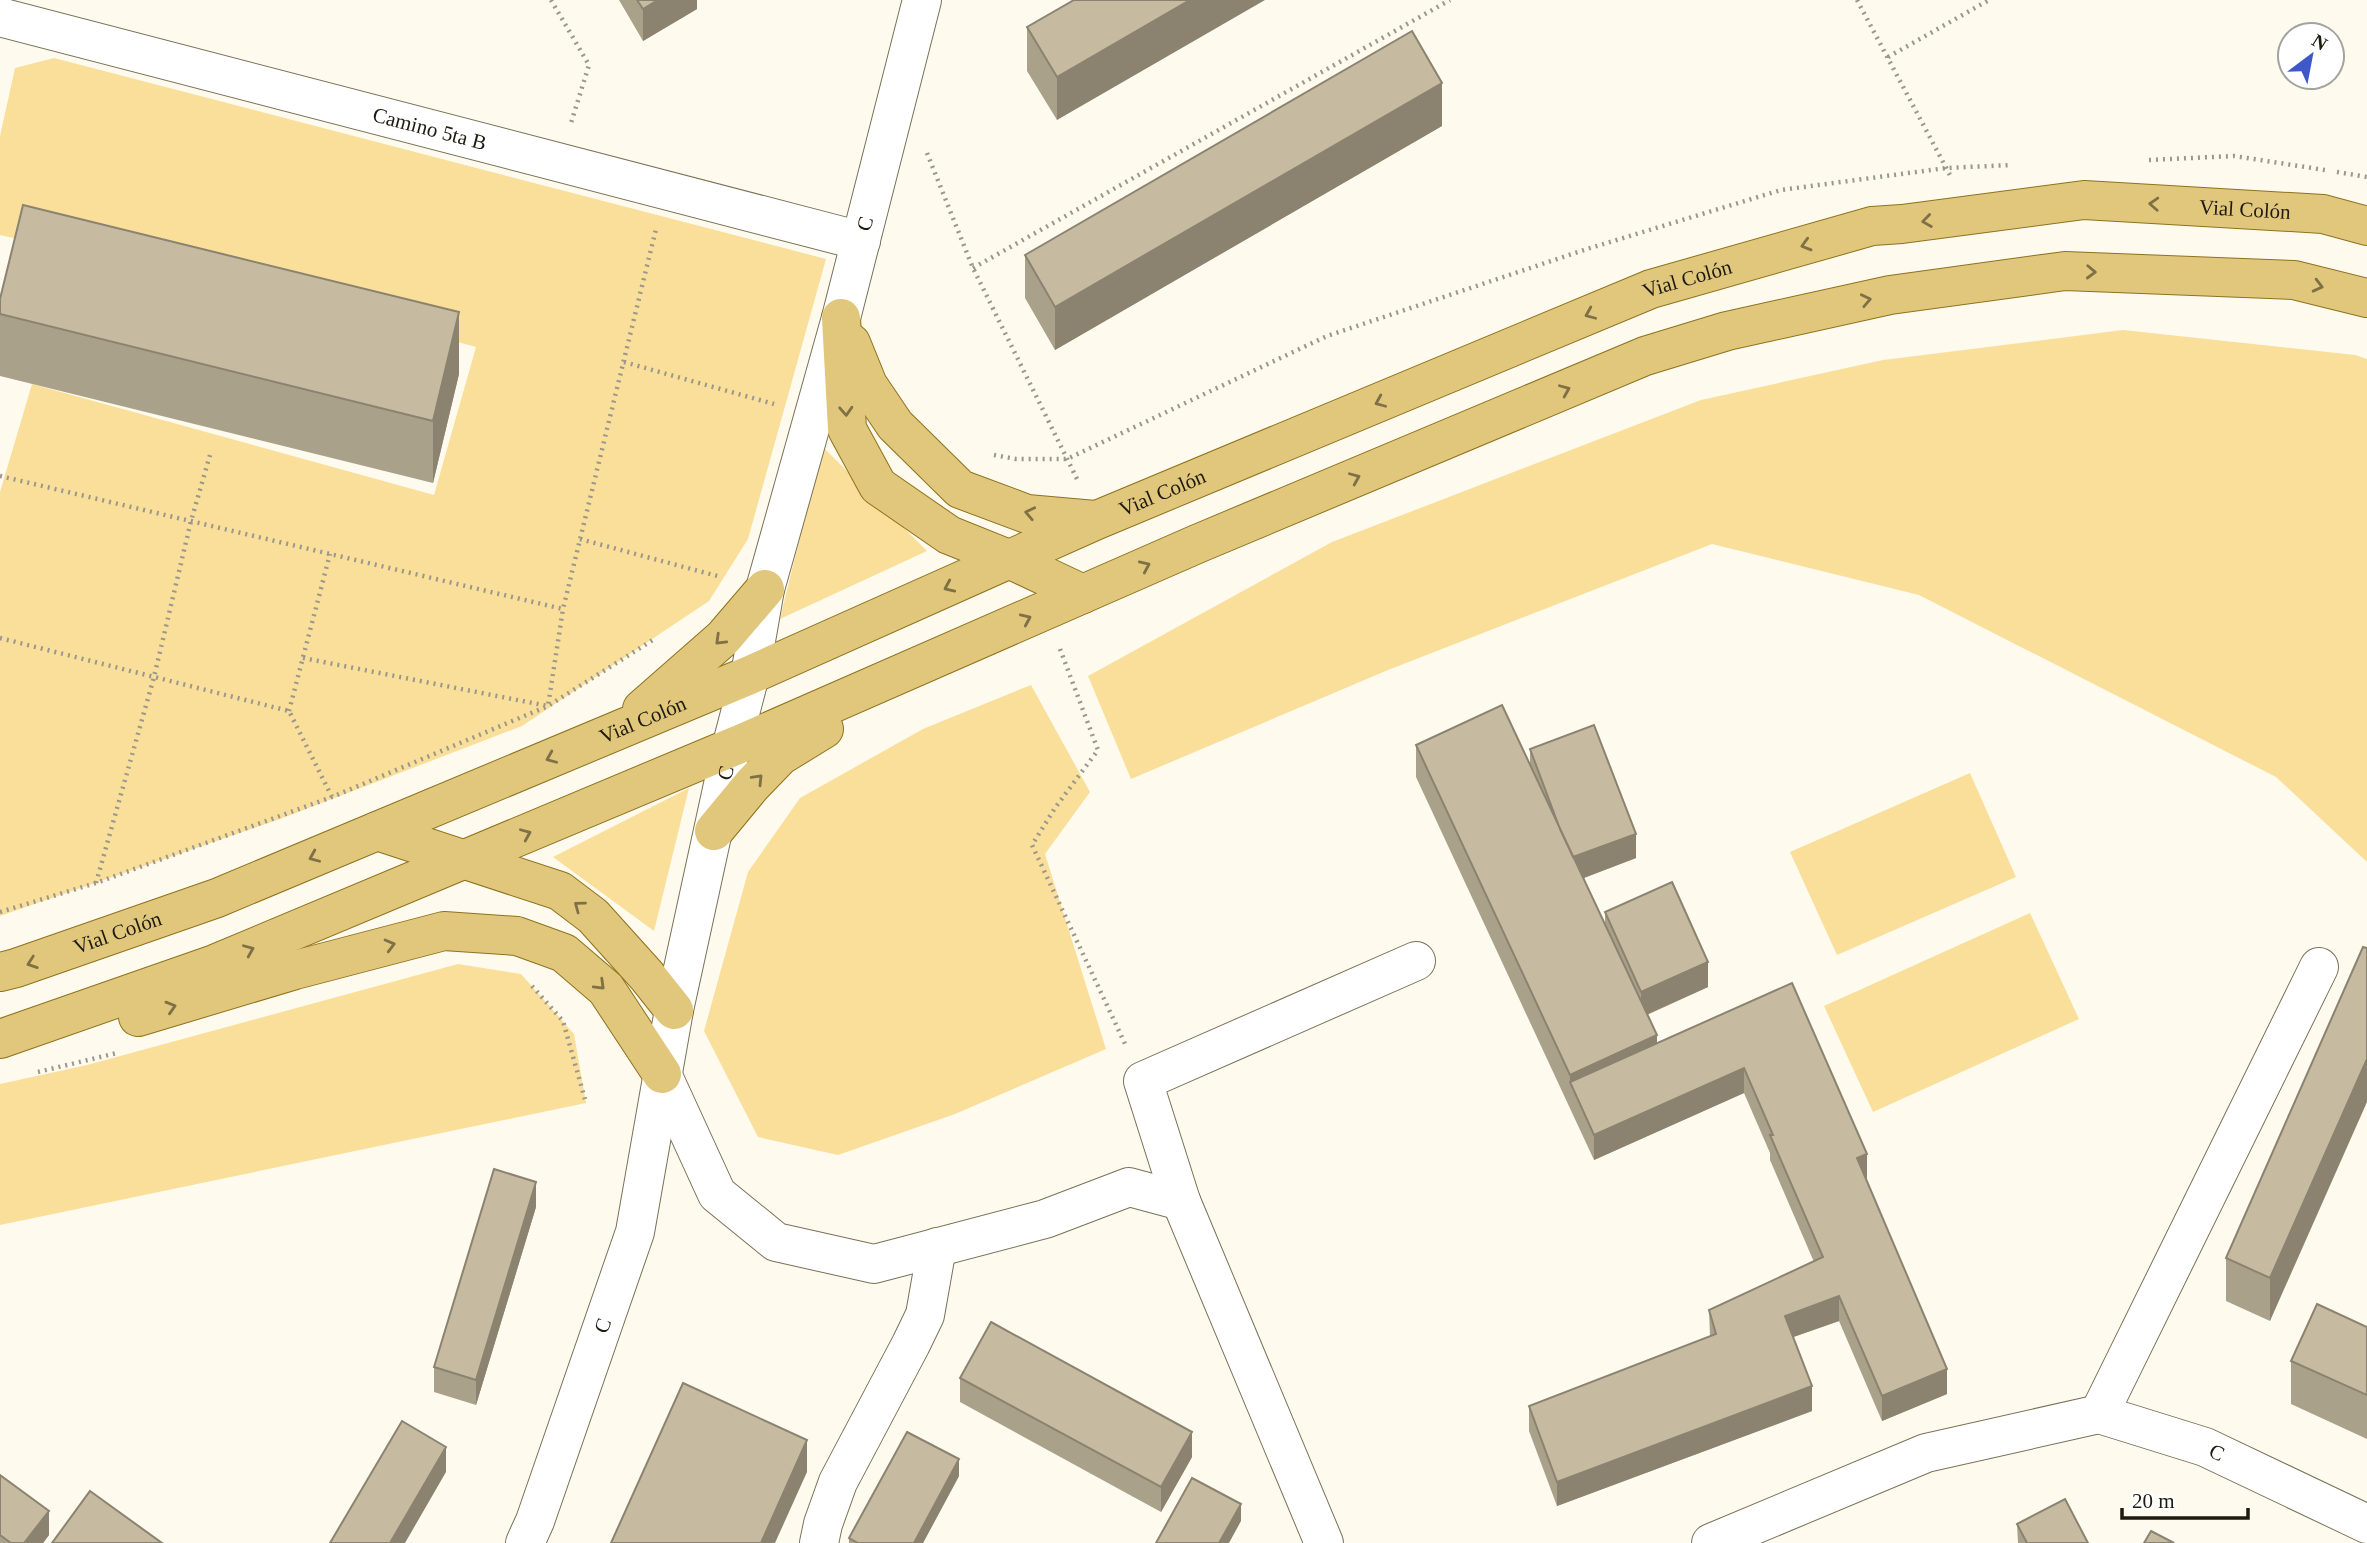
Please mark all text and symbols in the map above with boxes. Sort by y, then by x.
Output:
north arrow [2276,21,2346,91]
text: N [2308,29,2331,55]
street label: Camino 5ta B [370,102,489,155]
street label: Vial Colón [2199,195,2292,224]
one-way arrow [2148,197,2159,212]
one-way arrow [1922,213,1933,228]
street label: C [852,214,878,233]
one-way arrow [1800,236,1812,251]
street label: Vial Colón [1639,254,1735,303]
one-way arrow [2086,264,2097,279]
one-way arrow [2312,278,2324,292]
one-way arrow [1860,294,1872,309]
one-way arrow [1585,306,1597,320]
one-way arrow [1557,384,1570,398]
one-way arrow [1375,394,1387,408]
one-way arrow [838,406,853,417]
street label: Vial Colón [1116,464,1210,521]
one-way arrow [1348,472,1360,486]
one-way arrow [1024,507,1036,522]
one-way arrow [1138,560,1150,574]
one-way arrow [943,579,956,593]
one-way arrow [1019,613,1031,627]
one-way arrow [715,631,728,644]
street label: Vial Colón [596,691,690,749]
one-way arrow [546,750,559,764]
street label: C [712,764,739,782]
one-way arrow [749,774,762,787]
one-way arrow [519,828,532,842]
one-way arrow [308,849,320,863]
one-way arrow [575,901,587,914]
street label: Vial Colón [70,906,165,959]
one-way arrow [384,939,396,953]
one-way arrow [241,944,254,958]
one-way arrow [26,955,38,969]
one-way arrow [592,977,605,990]
one-way arrow [165,1001,177,1016]
street label: C [589,1315,616,1336]
street label: C [2205,1439,2228,1466]
scale bar [2122,1476,2248,1520]
text: 20 m [2132,1489,2175,1513]

